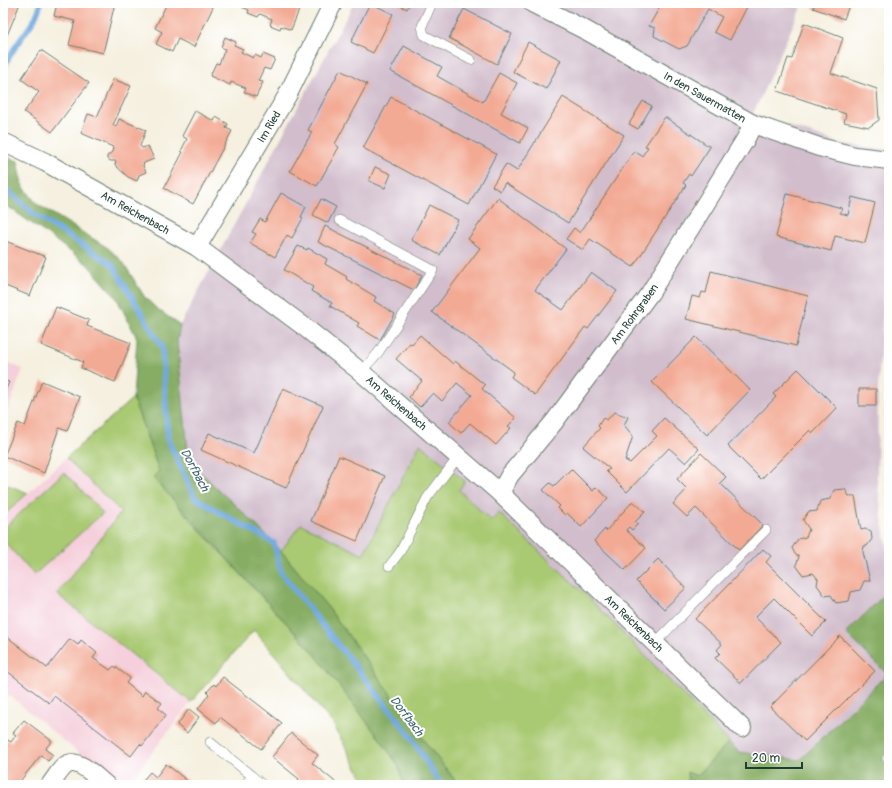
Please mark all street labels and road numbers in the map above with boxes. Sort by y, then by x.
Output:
street label: In den Sauermatten [661,69,748,126]
street label: Im Ried [255,109,284,145]
street label: Am Reichenbach [99,189,172,237]
street label: Am Rohrgraben [608,282,661,347]
street label: Am Reichenbach [363,373,429,433]
street label: Am Reichenbach [602,592,666,655]

